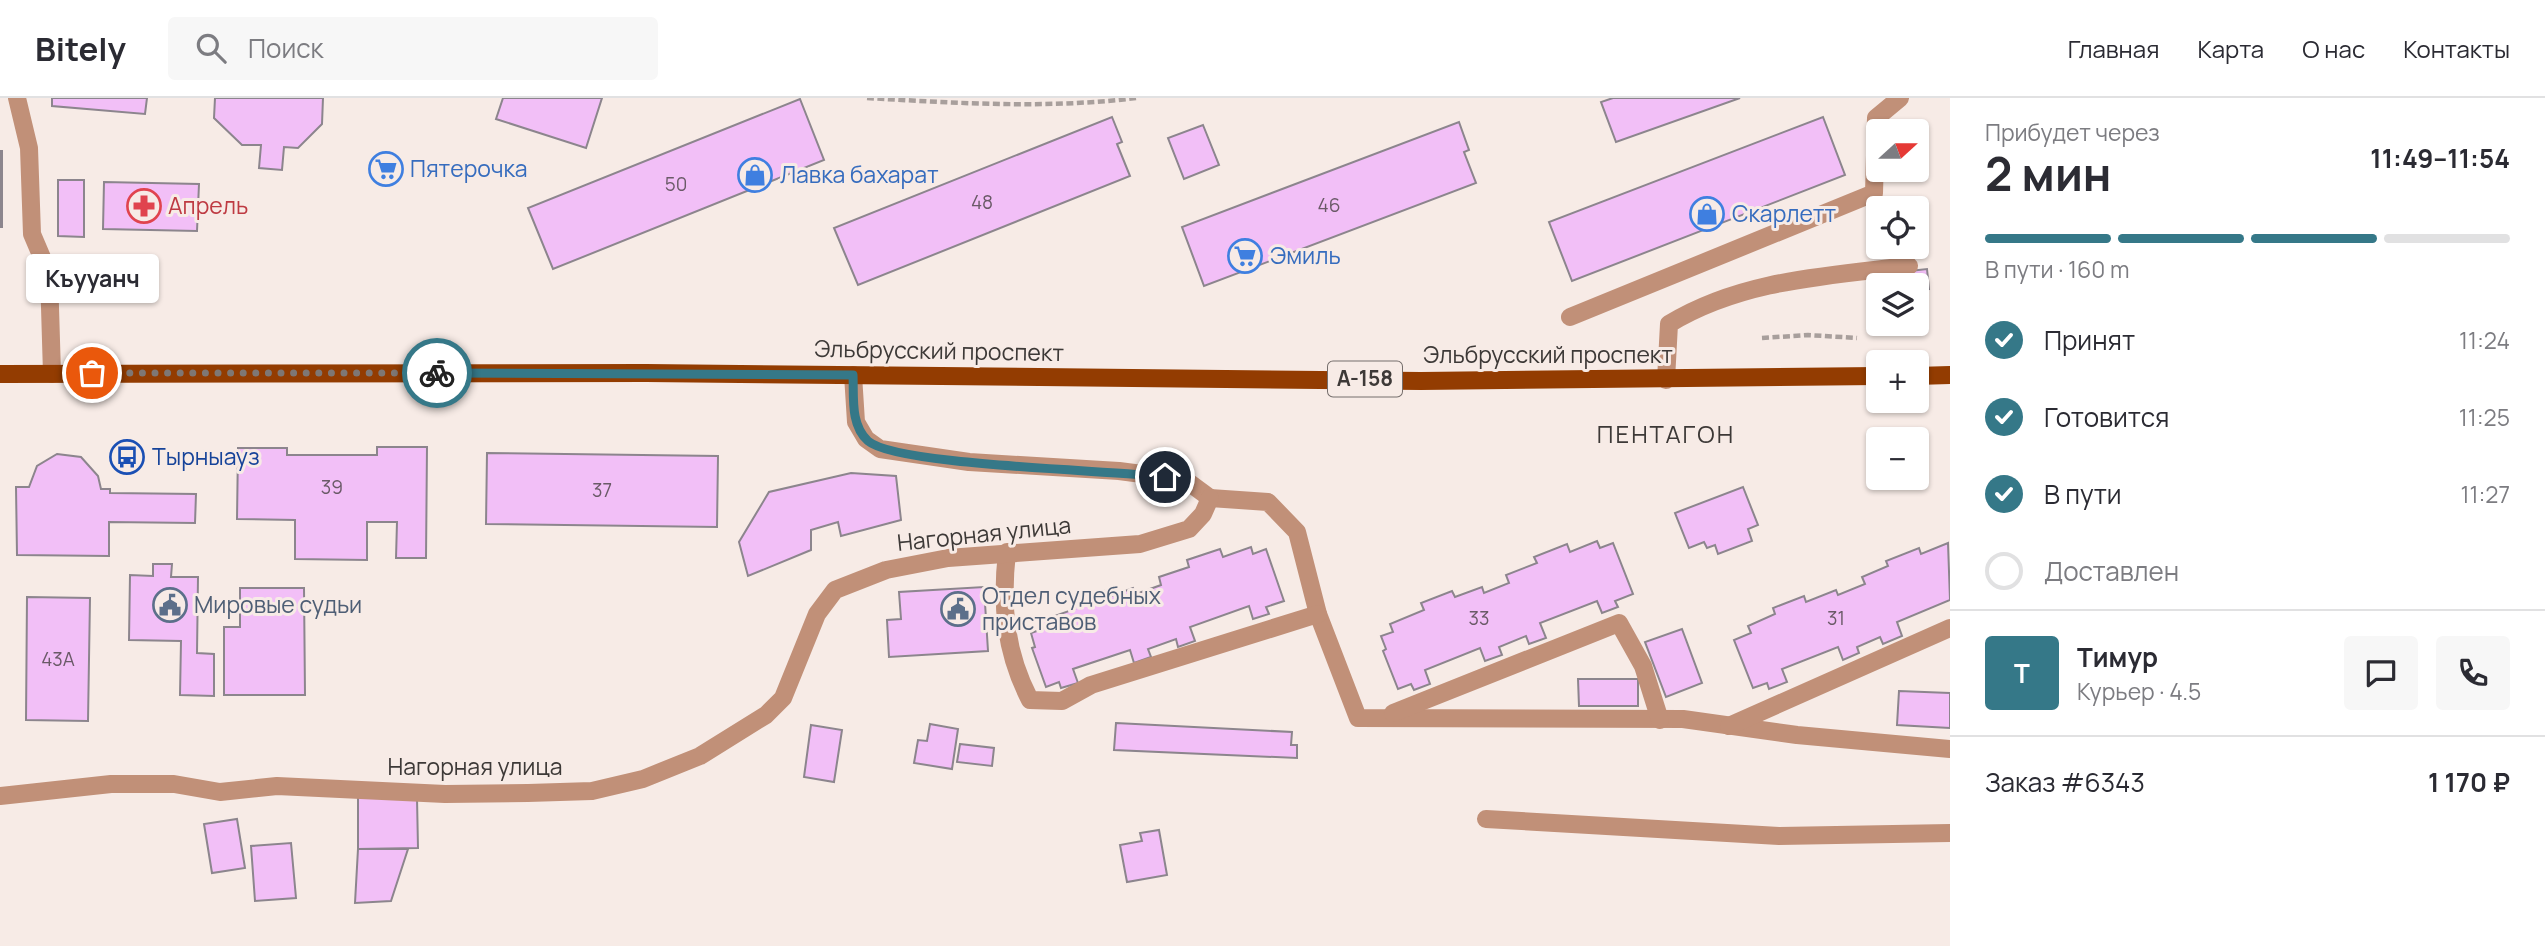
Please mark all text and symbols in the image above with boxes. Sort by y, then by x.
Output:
search box [168,17,658,80]
text: Bitely [35,26,126,71]
icon: search [192,29,230,67]
text: Поиск [248,30,324,66]
text: Главная [2068,32,2159,65]
text: Карта [2197,32,2264,65]
text: О нас [2302,32,2365,65]
text: Контакты [2403,32,2510,65]
text: Прибудет через [1985,116,2160,148]
north arrow [1866,119,1928,182]
map controls [1866,119,1929,490]
text: 11:49–11:54 [2370,140,2510,176]
text: 2 мин [1985,142,2112,205]
supermarket icon: Пятерочка [367,150,405,188]
place label: Пятерочка [410,152,528,184]
shop icon: Лавка бахарат [736,156,774,194]
place label: Лавка бахарат [780,158,939,190]
house number: 50 [665,171,687,197]
pharmacy icon: Апрель [125,187,163,225]
place label: Апрель [168,189,248,221]
house number: 48 [971,189,993,215]
house number: 46 [1318,192,1341,218]
shop icon: Скарлетт [1688,195,1726,233]
button: locate [1866,196,1929,259]
place label: Скарлетт [1732,197,1836,229]
supermarket icon: Эмиль [1226,237,1264,275]
place label: Эмиль [1270,239,1341,271]
text: В пути · 160 m [1985,253,2129,285]
callout: Къууанч [25,254,158,303]
text: Къууанч [45,262,140,294]
button: layers [1866,273,1929,336]
icon: check [1985,321,2023,359]
text: Принят [2044,322,2135,358]
text: 11:24 [2459,324,2510,356]
street label: Эльбрусский проспект [814,332,1065,368]
courier [402,338,472,408]
street label: Эльбрусский проспект [1423,338,1673,370]
pin [62,343,122,403]
button: + [1866,350,1929,413]
icon: bag [73,354,111,392]
icon: bike [418,354,456,392]
road number: А-158 [1328,362,1402,396]
icon: check [1985,398,2023,436]
text: Готовится [2044,399,2169,435]
text: 11:25 [2459,401,2510,433]
district label: ПЕНТАГОН [1597,417,1735,450]
button: − [1866,427,1929,490]
bus stop icon: Тырныауз [108,438,146,476]
place label: Тырныауз [152,440,260,472]
pin [1135,447,1195,507]
icon: home [1146,458,1184,496]
house number: 39 [321,474,343,500]
icon: check [1985,475,2023,513]
text: В пути [2044,476,2122,512]
house number: 37 [592,477,612,503]
text: 11:27 [2461,478,2510,510]
street label: Нагорная улица [895,508,1073,558]
text: Доставлен [2044,553,2179,589]
place label: Отдел судебных приставов [982,579,1161,637]
public building icon: Мировые судьи [151,586,189,624]
place label: Мировые судьи [194,588,362,620]
public building icon: Отдел судебных приставов [939,590,977,628]
house number: 33 [1468,605,1490,631]
house number: 31 [1827,605,1845,631]
button: chat [2344,636,2418,710]
button: phone [2436,636,2510,710]
text: Тимур [2077,639,2158,675]
house number: 43А [41,646,75,672]
text: Т [2014,655,2030,691]
text: Курьер · 4.5 [2077,675,2201,707]
street label: Нагорная улица [388,750,562,782]
text: Заказ #6343 [1985,764,2145,800]
text: 1 170 ₽ [2428,764,2510,800]

